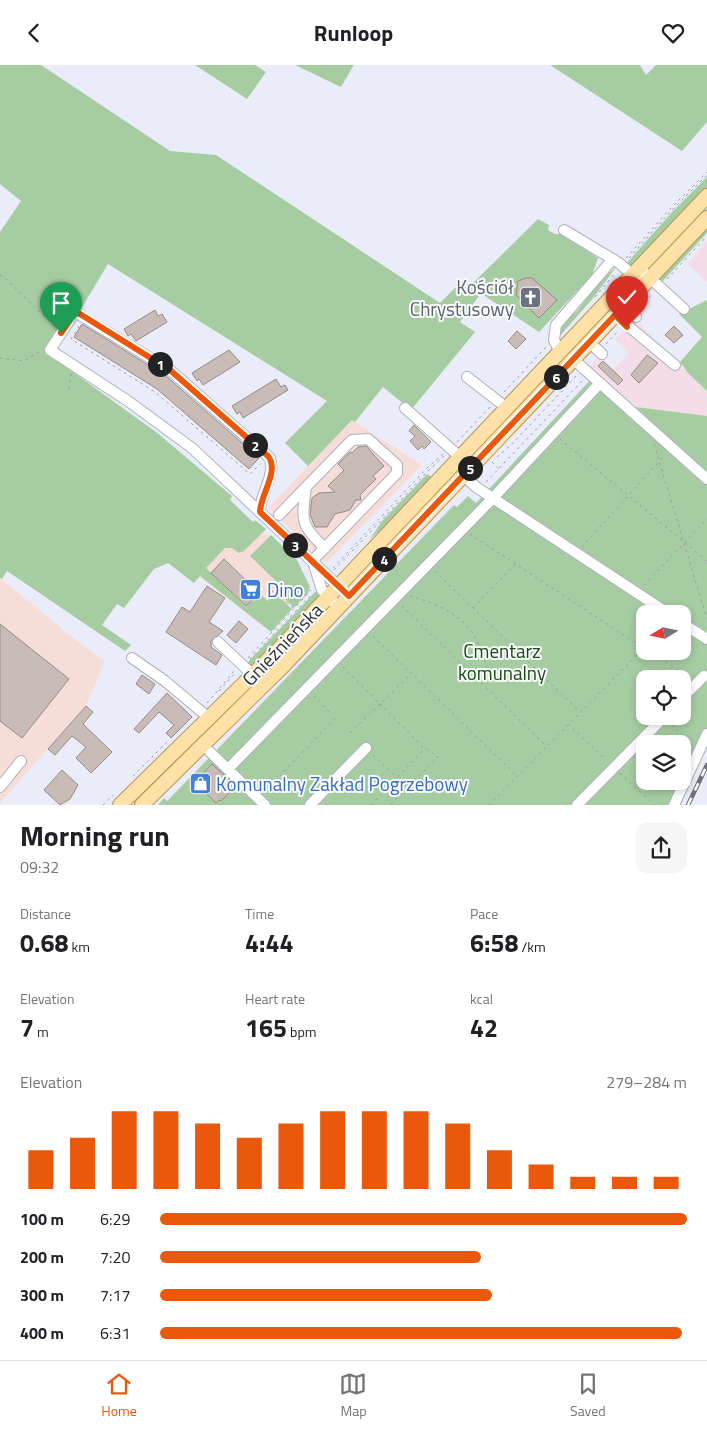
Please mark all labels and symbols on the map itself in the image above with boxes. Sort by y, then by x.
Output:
place label: Kościół Chrystusowy [410,272,514,323]
pin [606,276,648,327]
pin [40,282,82,333]
church icon: Kościół Chrystusowy [518,285,542,309]
pin: 1 [148,351,172,377]
pin: 6 [544,365,568,389]
pin: 2 [242,433,268,457]
pin: 5 [458,455,482,481]
pin: 3 [282,533,308,557]
pin: 4 [372,547,396,571]
place label: Dino [267,575,304,604]
supermarket icon: Dino [239,577,263,601]
street label: Gnieźnieńska [235,596,330,692]
north arrow [636,605,691,660]
park label: Cmentarz komunalny [458,636,546,687]
place label: Komunalny Zakład Pogrzebowy [216,769,468,798]
shop icon: Komunalny Zakład Pogrzebowy [188,771,212,795]

